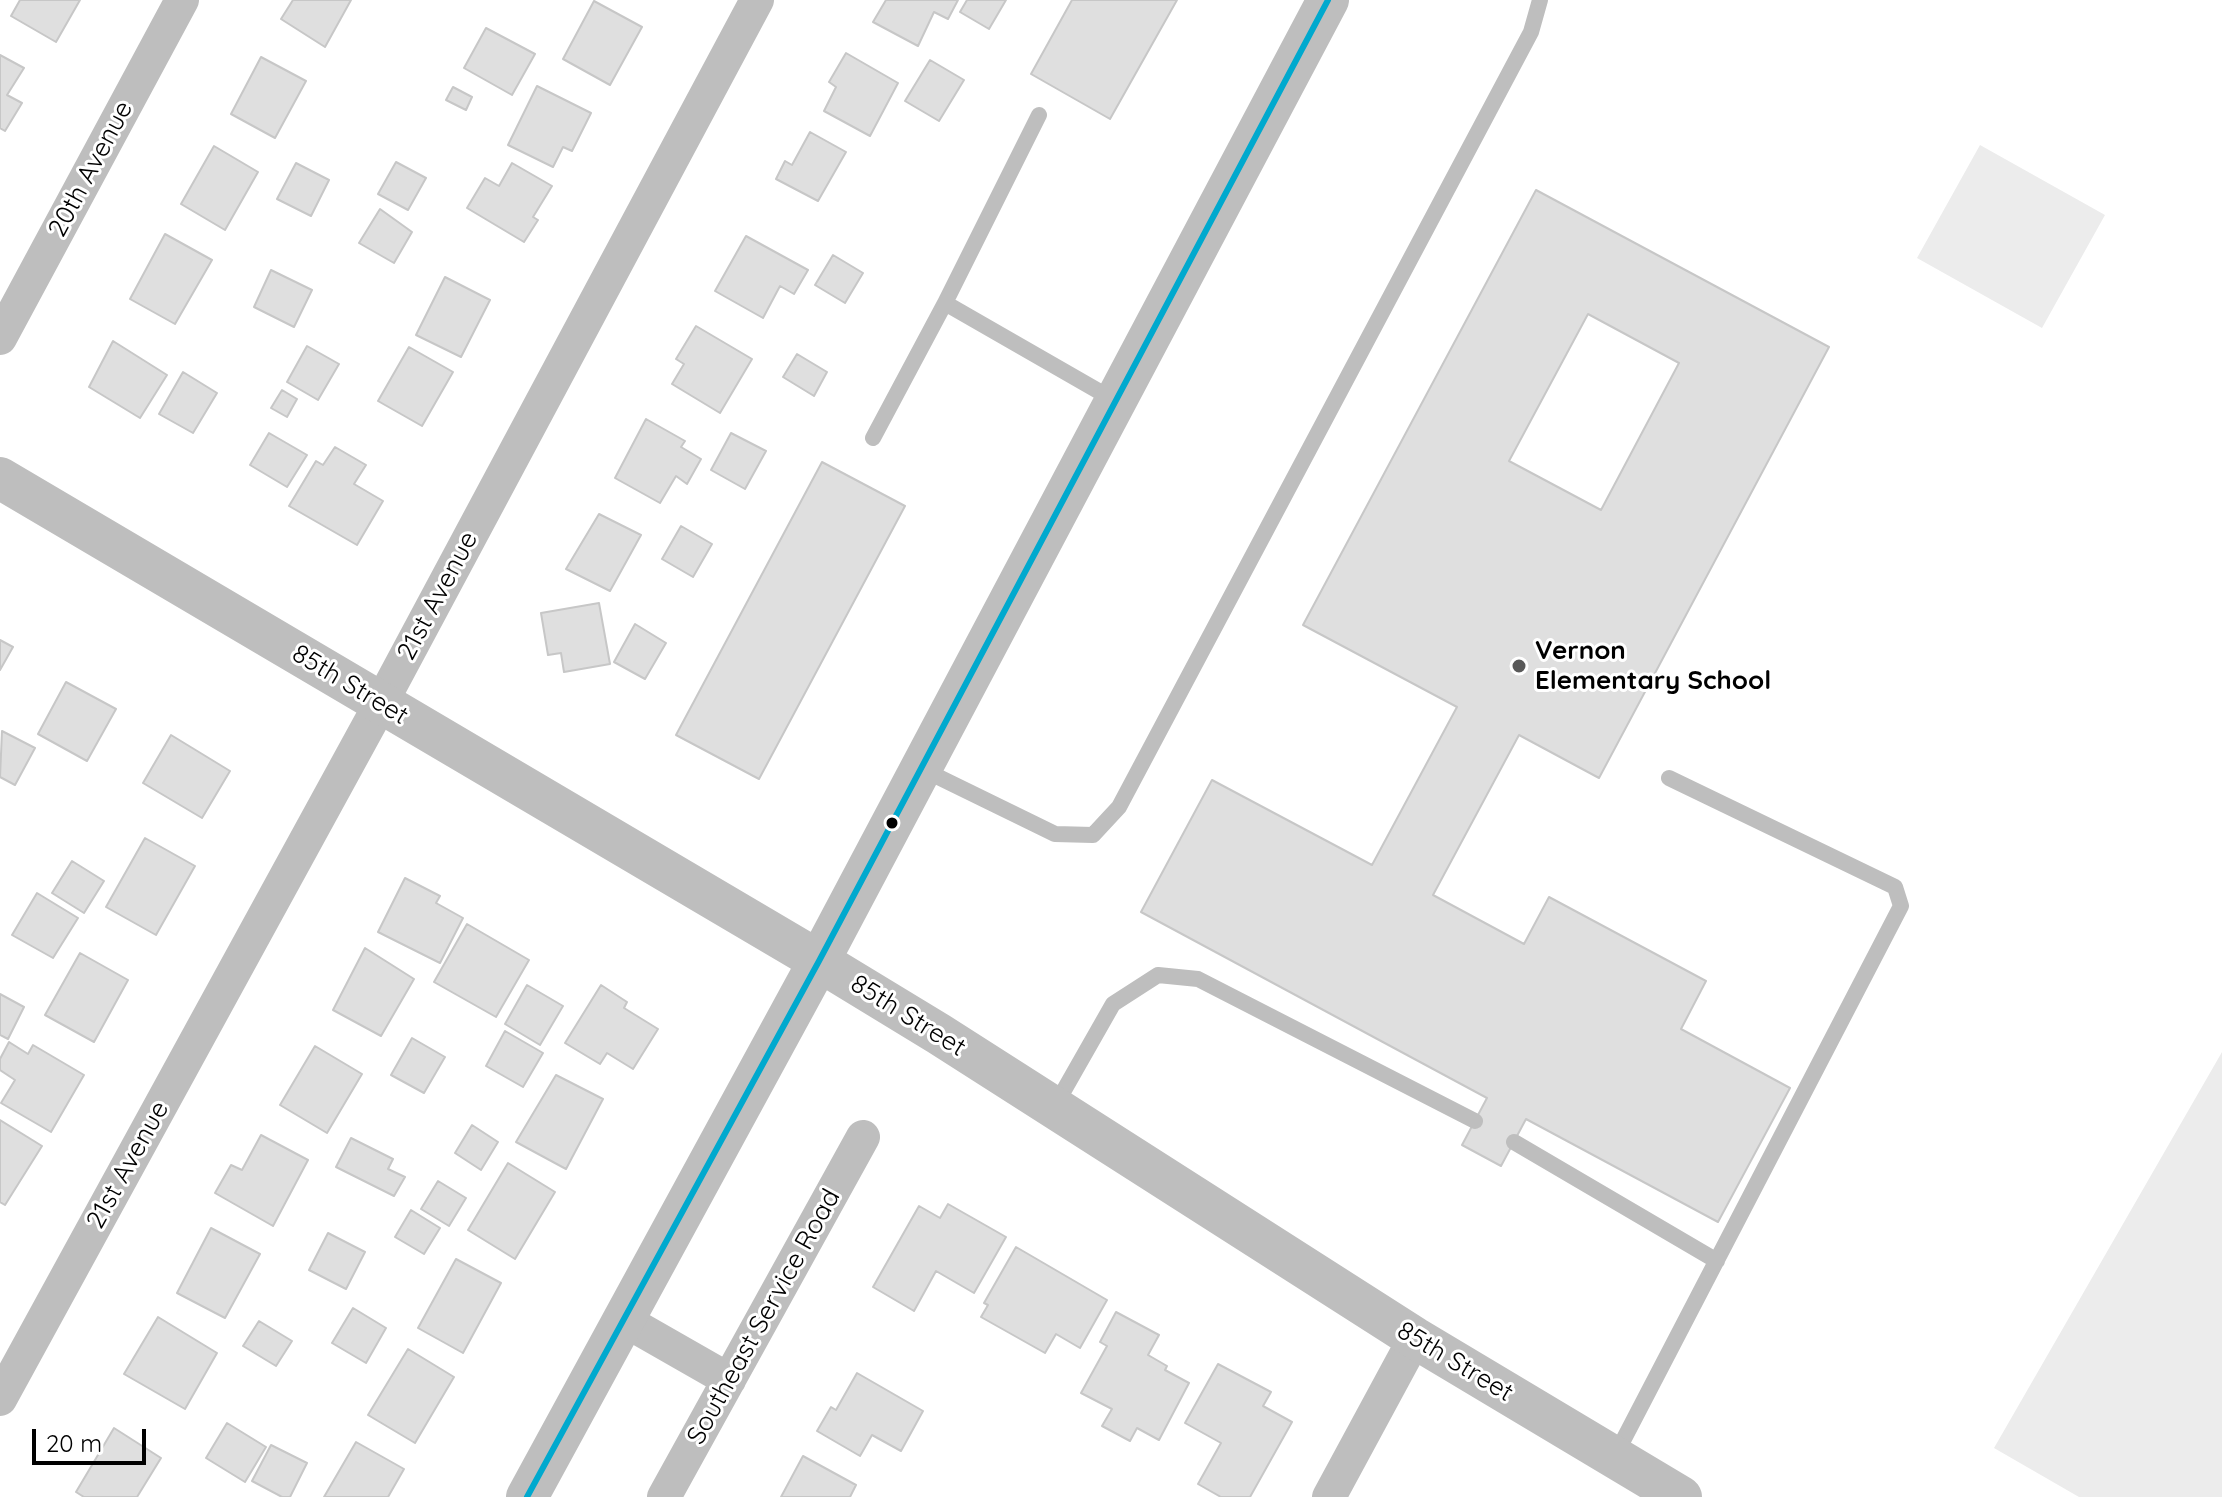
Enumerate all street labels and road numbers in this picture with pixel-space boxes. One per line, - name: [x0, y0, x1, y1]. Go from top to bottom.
- street label: 20th Avenue: [42, 96, 140, 242]
- street label: 21st Avenue: [391, 526, 485, 666]
- street label: 85th Street: [286, 638, 414, 732]
- street label: 85th Street: [845, 968, 971, 1064]
- street label: 21st Avenue: [80, 1096, 176, 1234]
- street label: Southeast Service Road: [681, 1184, 847, 1450]
- street label: 85th Street: [1391, 1315, 1519, 1409]

